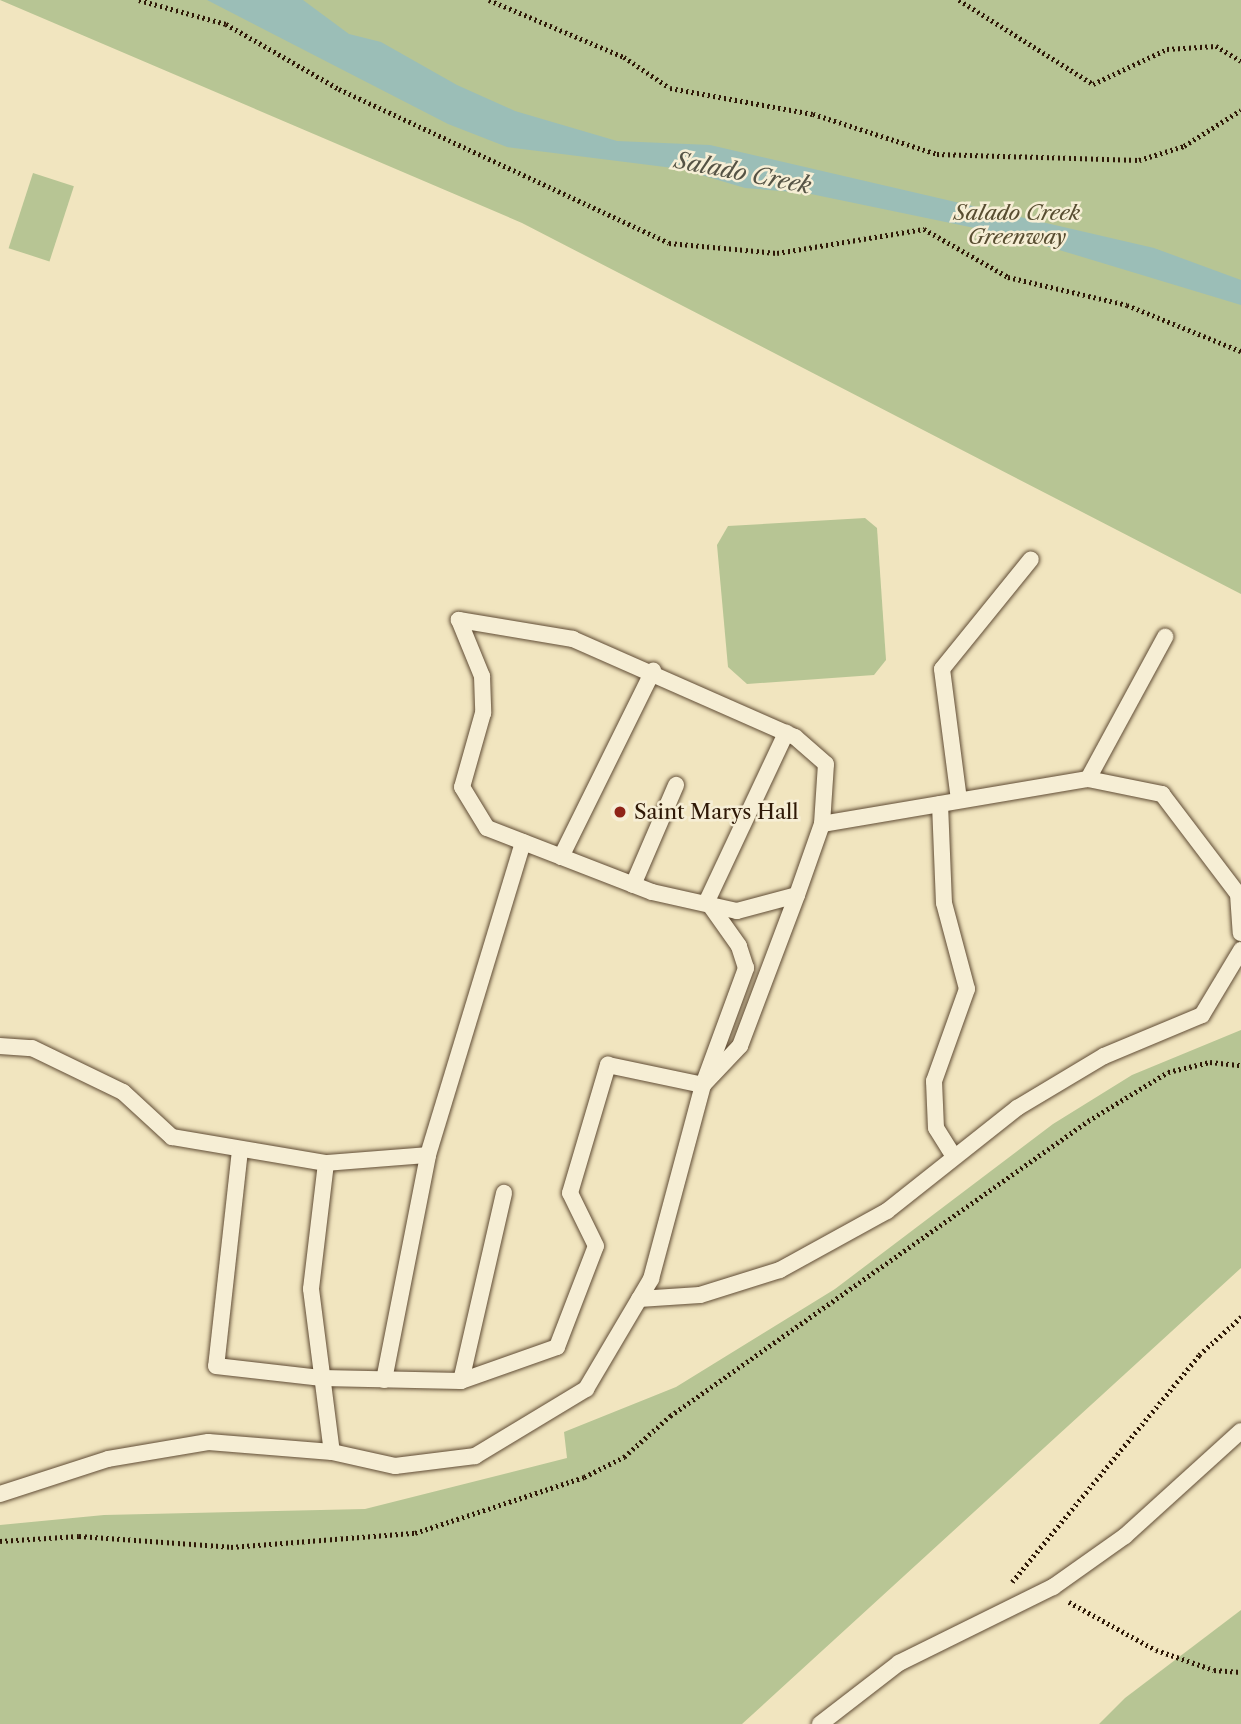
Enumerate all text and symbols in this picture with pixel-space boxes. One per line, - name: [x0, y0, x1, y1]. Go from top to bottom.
- water label: Salado Creek: [672, 146, 814, 200]
- park label: Salado Creek Greenway: [954, 200, 1080, 250]
- place label: Saint Marys Hall: [634, 799, 798, 825]
- marker: Saint Marys Hall: [612, 804, 628, 820]

